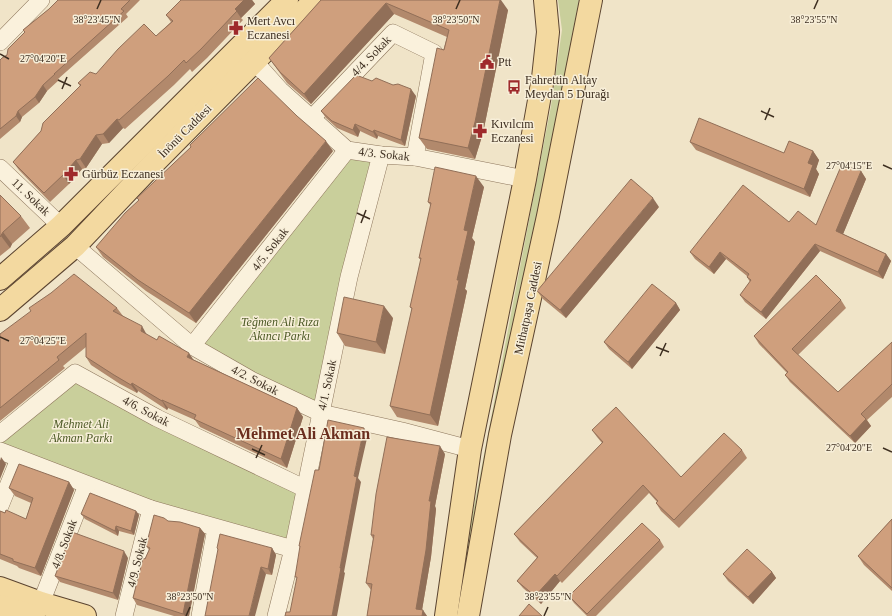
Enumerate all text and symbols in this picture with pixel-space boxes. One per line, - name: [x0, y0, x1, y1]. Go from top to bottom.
- text: 38°23'45"N: [73, 14, 121, 25]
- place label: Mert Avcı Eczanesi: [247, 14, 296, 42]
- text: 38°23'50"N: [432, 14, 480, 25]
- text: 38°23'55"N: [790, 14, 838, 25]
- pharmacy icon: Mert Avcı Eczanesi: [228, 20, 244, 36]
- street label: 4/4. Sokak: [348, 33, 394, 79]
- text: 27°04'20"E: [20, 53, 66, 64]
- public building icon: Ptt: [479, 54, 495, 70]
- place label: Ptt: [498, 55, 512, 69]
- place label: Fahrettin Altay Meydan 5 Durağı: [525, 73, 610, 101]
- bus stop icon: Fahrettin Altay Meydan 5 Durağı: [506, 79, 522, 95]
- street label: İnönü Caddesi: [155, 101, 215, 161]
- place label: Kıvılcım Eczanesi: [491, 117, 534, 145]
- pharmacy icon: Kıvılcım Eczanesi: [472, 123, 488, 139]
- street label: 4/3. Sokak: [358, 144, 410, 164]
- text: 27°04'15"E: [826, 160, 872, 171]
- pharmacy icon: Gürbüz Eczanesi: [63, 166, 79, 182]
- place label: Gürbüz Eczanesi: [82, 167, 164, 181]
- street label: 11. Sokak: [9, 175, 53, 219]
- street label: 4/5. Sokak: [249, 224, 291, 274]
- street label: Mithatpaşa Caddesi: [511, 259, 545, 356]
- park label: Teğmen Ali Rıza Akıncı Parkı: [241, 315, 319, 343]
- text: 27°04'25"E: [20, 335, 66, 346]
- street label: 4/1. Sokak: [315, 358, 339, 412]
- street label: 4/2. Sokak: [229, 362, 281, 398]
- street label: 4/6. Sokak: [120, 393, 172, 429]
- park label: Mehmet Ali Akman Parkı: [49, 417, 112, 445]
- district label: Mehmet Ali Akman: [236, 425, 370, 442]
- text: 27°04'20"E: [826, 442, 872, 453]
- street label: 4/8. Sokak: [48, 518, 80, 570]
- street label: 4/9. Sokak: [124, 535, 150, 589]
- text: 38°23'50"N: [166, 591, 214, 602]
- text: 38°23'55"N: [524, 591, 572, 602]

